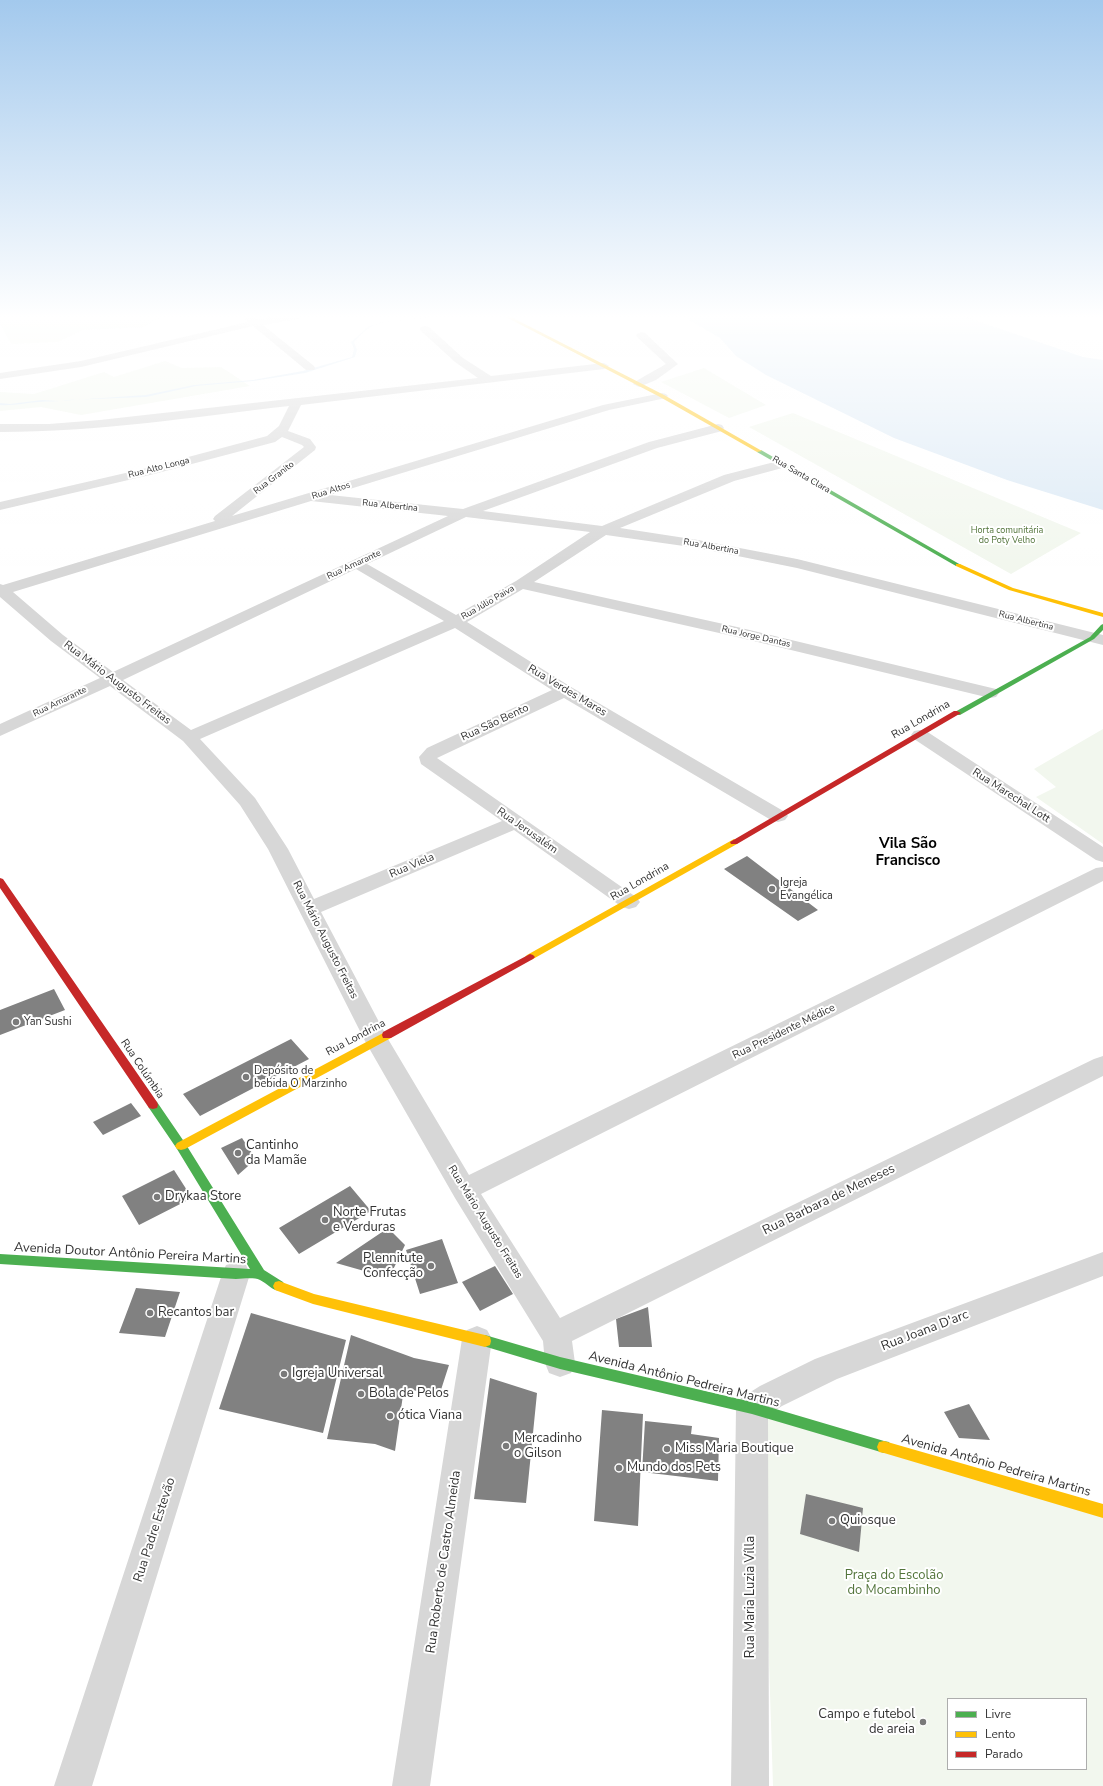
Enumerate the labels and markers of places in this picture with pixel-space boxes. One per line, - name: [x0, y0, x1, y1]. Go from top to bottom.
- place label: Igreja Evangélica: [780, 876, 833, 902]
- marker: Igreja Evangélica: [767, 884, 777, 894]
- place label: Yan Sushi: [24, 1015, 72, 1029]
- marker: Yan Sushi: [11, 1017, 21, 1027]
- place label: Depósito de bebida O Marzinho: [254, 1064, 347, 1090]
- marker: Depósito de bebida O Marzinho: [241, 1072, 251, 1082]
- place label: Cantinho da Mamãe: [246, 1138, 307, 1169]
- marker: Cantinho da Mamãe: [233, 1148, 243, 1158]
- place label: Drykaa Store: [165, 1189, 241, 1205]
- marker: Drykaa Store: [152, 1192, 162, 1202]
- place label: Norte Frutas e Verduras: [333, 1205, 406, 1236]
- marker: Norte Frutas e Verduras: [320, 1215, 330, 1225]
- place label: Plennitute Confecção: [363, 1251, 423, 1282]
- marker: Plennitute Confecção: [426, 1261, 436, 1271]
- place label: Recantos bar: [158, 1305, 234, 1321]
- marker: Recantos bar: [145, 1308, 155, 1318]
- place label: Igreja Universal: [292, 1366, 383, 1382]
- marker: Igreja Universal: [279, 1369, 289, 1379]
- place label: Bola de Pelos: [369, 1386, 449, 1402]
- marker: Bola de Pelos: [356, 1389, 366, 1399]
- place label: ótica Viana: [398, 1408, 462, 1424]
- marker: ótica Viana: [385, 1411, 395, 1421]
- place label: Mercadinho o Gilson: [514, 1431, 582, 1462]
- marker: Mercadinho o Gilson: [501, 1441, 511, 1451]
- place label: Miss Maria Boutique: [675, 1441, 794, 1457]
- marker: Miss Maria Boutique: [662, 1444, 672, 1454]
- place label: Mundo dos Pets: [627, 1460, 721, 1476]
- marker: Mundo dos Pets: [614, 1463, 624, 1473]
- place label: Quiosque: [840, 1513, 896, 1529]
- marker: Quiosque: [827, 1516, 837, 1526]
- place label: Campo e futebol de areia: [818, 1707, 915, 1738]
- marker: Campo e futebol de areia: [918, 1717, 928, 1727]

